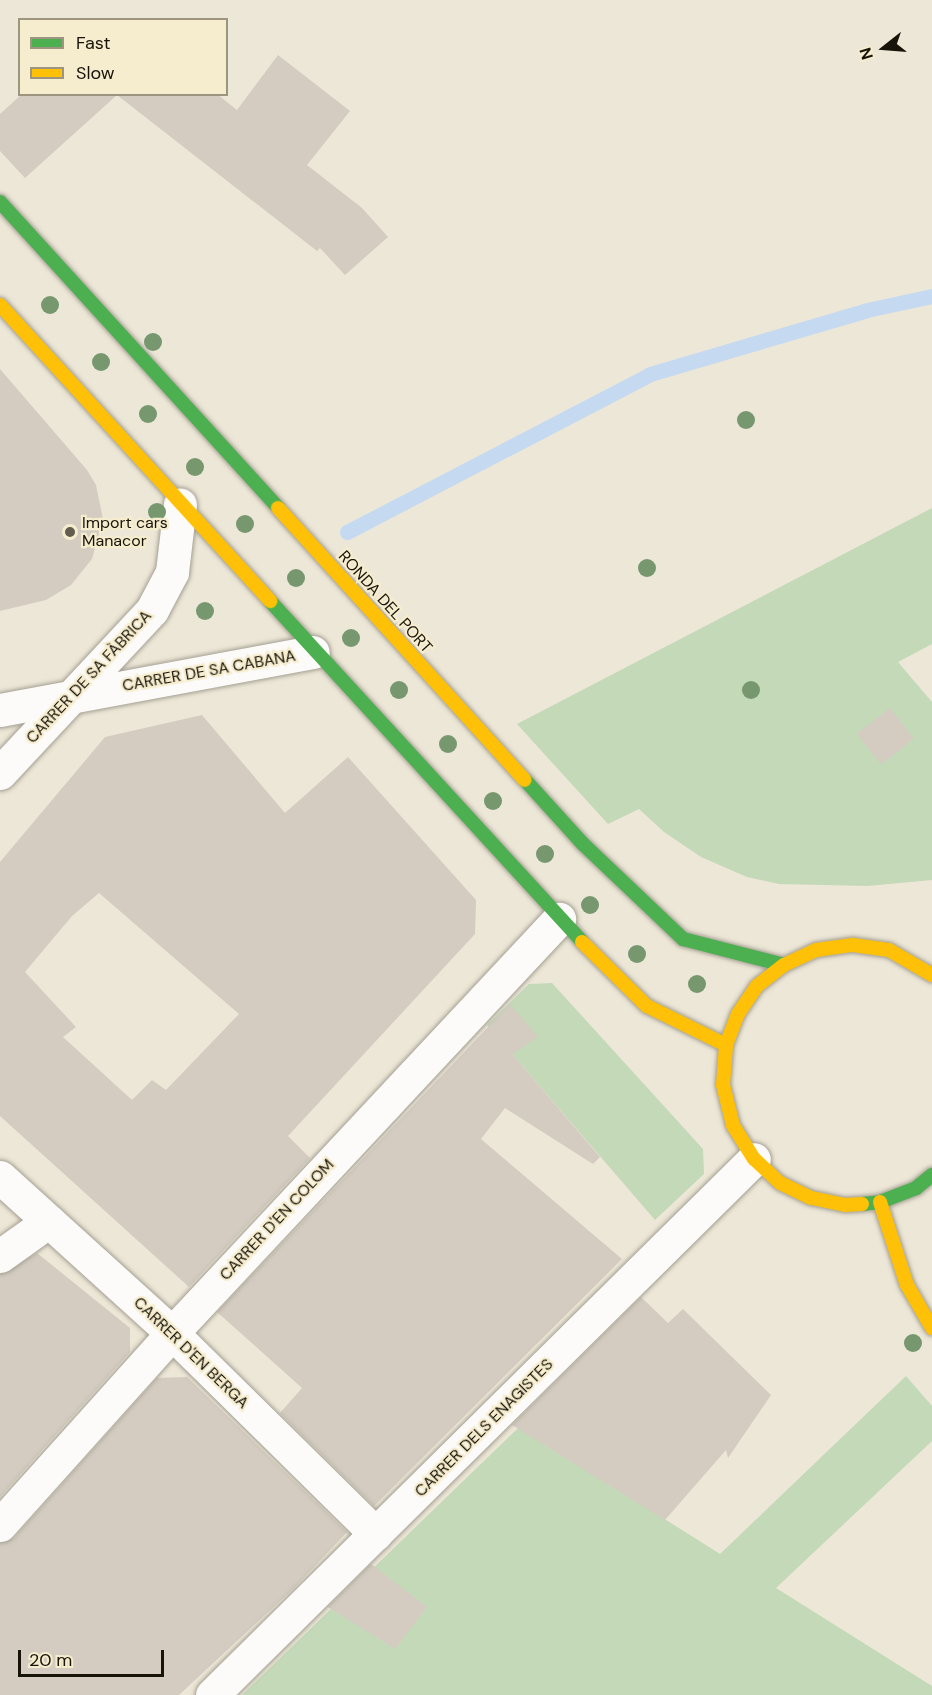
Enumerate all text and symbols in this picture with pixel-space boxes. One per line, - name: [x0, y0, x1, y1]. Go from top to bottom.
- legend: [18, 18, 228, 96]
- north arrow: [854, 18, 914, 78]
- text: Fast: [76, 31, 111, 55]
- text: N: [855, 45, 878, 62]
- text: Slow: [76, 61, 115, 85]
- place label: Import cars Manacor: [82, 513, 168, 551]
- marker: Import cars Manacor: [63, 525, 77, 539]
- street label: RONDA DEL PORT: [334, 547, 436, 657]
- street label: CARRER DE SA FÀBRICA: [22, 607, 156, 747]
- street label: CARRER DE SA CABANA: [121, 646, 297, 696]
- street label: CARRER D'EN COLOM: [216, 1155, 338, 1285]
- street label: CARRER D'EN BERGA: [129, 1293, 253, 1413]
- street label: CARRER DELS ENAGISTES: [411, 1355, 557, 1501]
- scale bar: [21, 1638, 166, 1676]
- text: 20 m: [29, 1648, 72, 1672]

